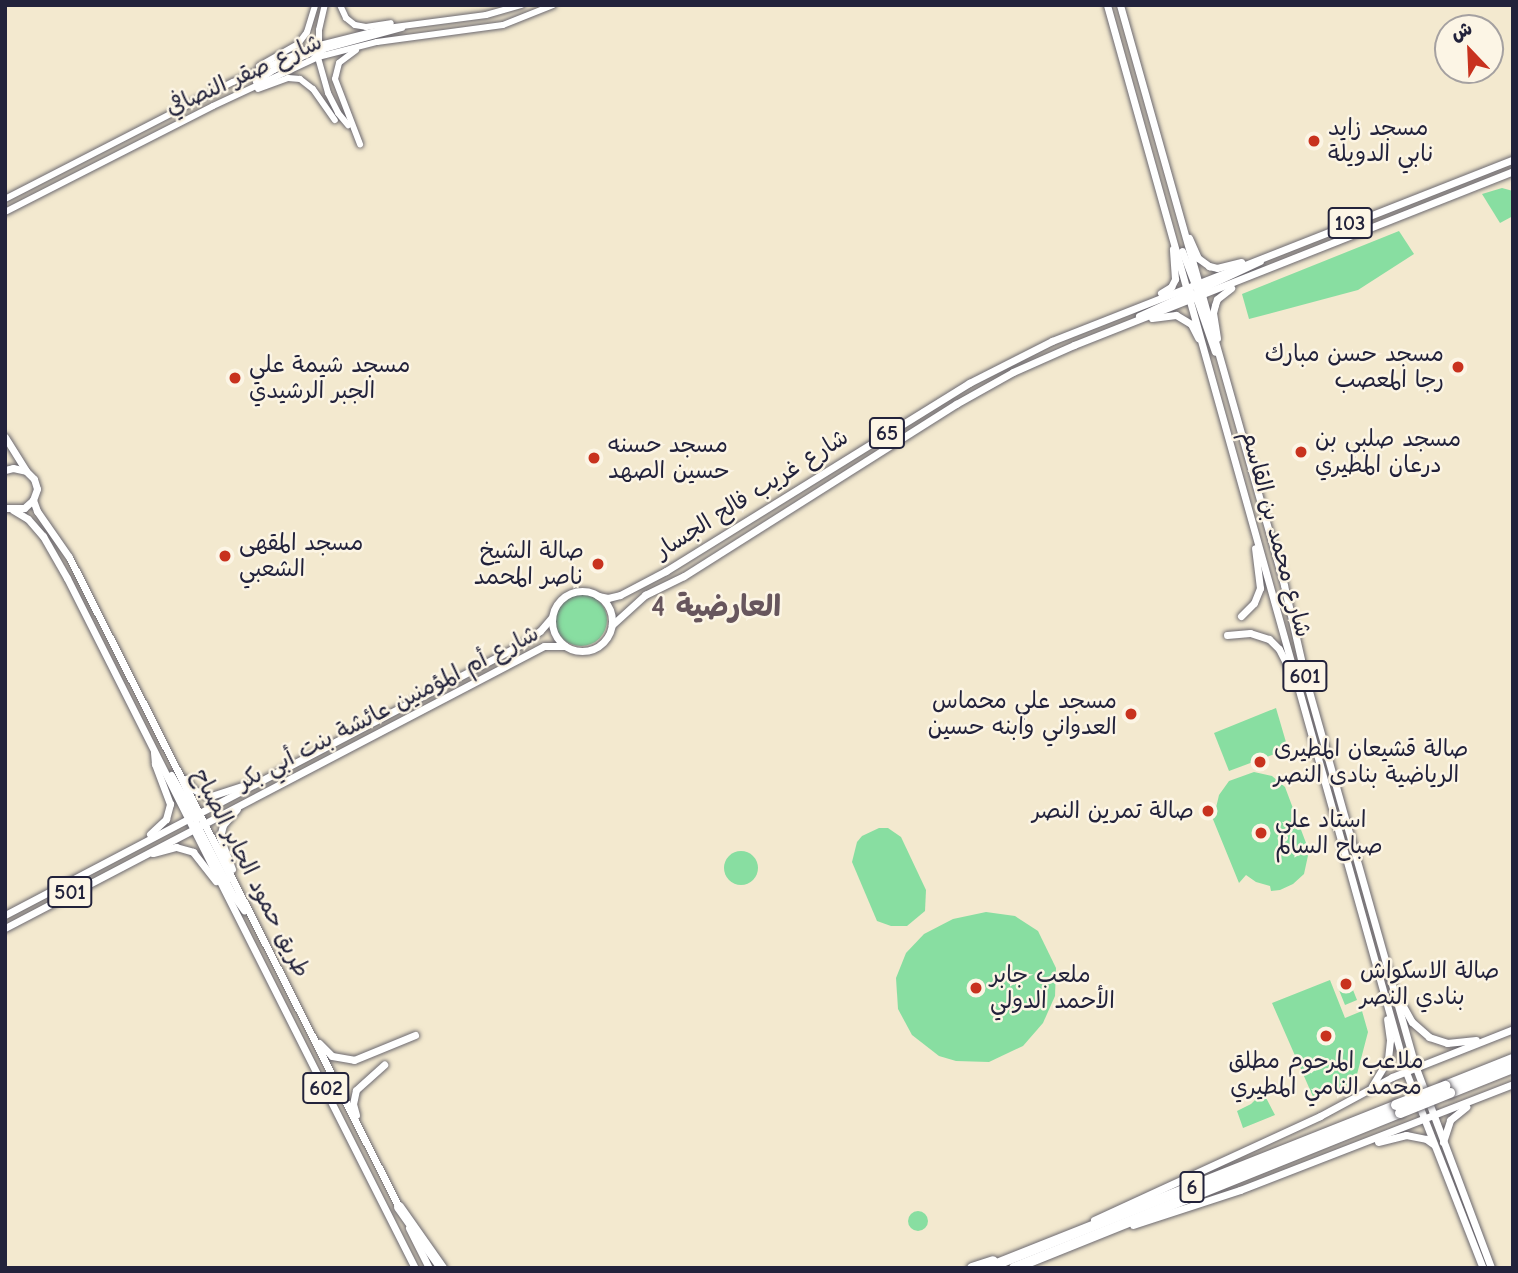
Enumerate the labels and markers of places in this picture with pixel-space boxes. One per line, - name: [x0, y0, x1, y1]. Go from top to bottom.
- place label: مسجد زايد نابي الدويلة: [1328, 114, 1433, 168]
- marker: مسجد زايد نابي الدويلة: [1306, 133, 1322, 149]
- place label: مسجد حسن مبارك رجا المعصب: [1265, 340, 1444, 394]
- place label: مسجد شيمة علي الجبر الرشيدي: [249, 351, 410, 405]
- marker: مسجد حسن مبارك رجا المعصب: [1450, 359, 1466, 375]
- marker: مسجد شيمة علي الجبر الرشيدي: [227, 370, 243, 386]
- place label: مسجد صلبي بن درعان المطيري: [1315, 425, 1461, 479]
- place label: مسجد حسنه حسين الصهد: [608, 431, 730, 485]
- marker: مسجد صلبي بن درعان المطيري: [1293, 444, 1309, 460]
- marker: مسجد حسنه حسين الصهد: [586, 450, 602, 466]
- place label: مسجد المقهى الشعبي: [239, 529, 363, 583]
- place label: صالة الشيخ ناصر المحمد: [474, 537, 584, 591]
- marker: مسجد المقهى الشعبي: [217, 548, 233, 564]
- marker: صالة الشيخ ناصر المحمد: [590, 556, 606, 572]
- place label: مسجد علي محماس العدواني وابنه حسين: [928, 687, 1117, 741]
- marker: مسجد علي محماس العدواني وابنه حسين: [1123, 706, 1139, 722]
- place label: صالة قشيعان المطيرى الرياضية بنادى النصر: [1274, 735, 1469, 789]
- marker: صالة قشيعان المطيرى الرياضية بنادى النصر: [1252, 754, 1268, 770]
- place label: صالة تمرين النصر: [1032, 797, 1194, 825]
- marker: صالة تمرين النصر: [1200, 803, 1216, 819]
- place label: استاد علي صباح السالم: [1275, 806, 1383, 860]
- marker: استاد علي صباح السالم: [1253, 825, 1269, 841]
- place label: صالة الاسكواش بنادي النصر: [1360, 957, 1499, 1011]
- place label: ملعب جابر الأحمد الدولي: [990, 961, 1115, 1015]
- marker: صالة الاسكواش بنادي النصر: [1338, 976, 1354, 992]
- marker: ملعب جابر الأحمد الدولي: [968, 980, 984, 996]
- marker: ملاعب المرحوم مطلق محمد النامي المطيري: [1318, 1028, 1334, 1044]
- place label: ملاعب المرحوم مطلق محمد النامي المطيري: [1228, 1047, 1424, 1101]

